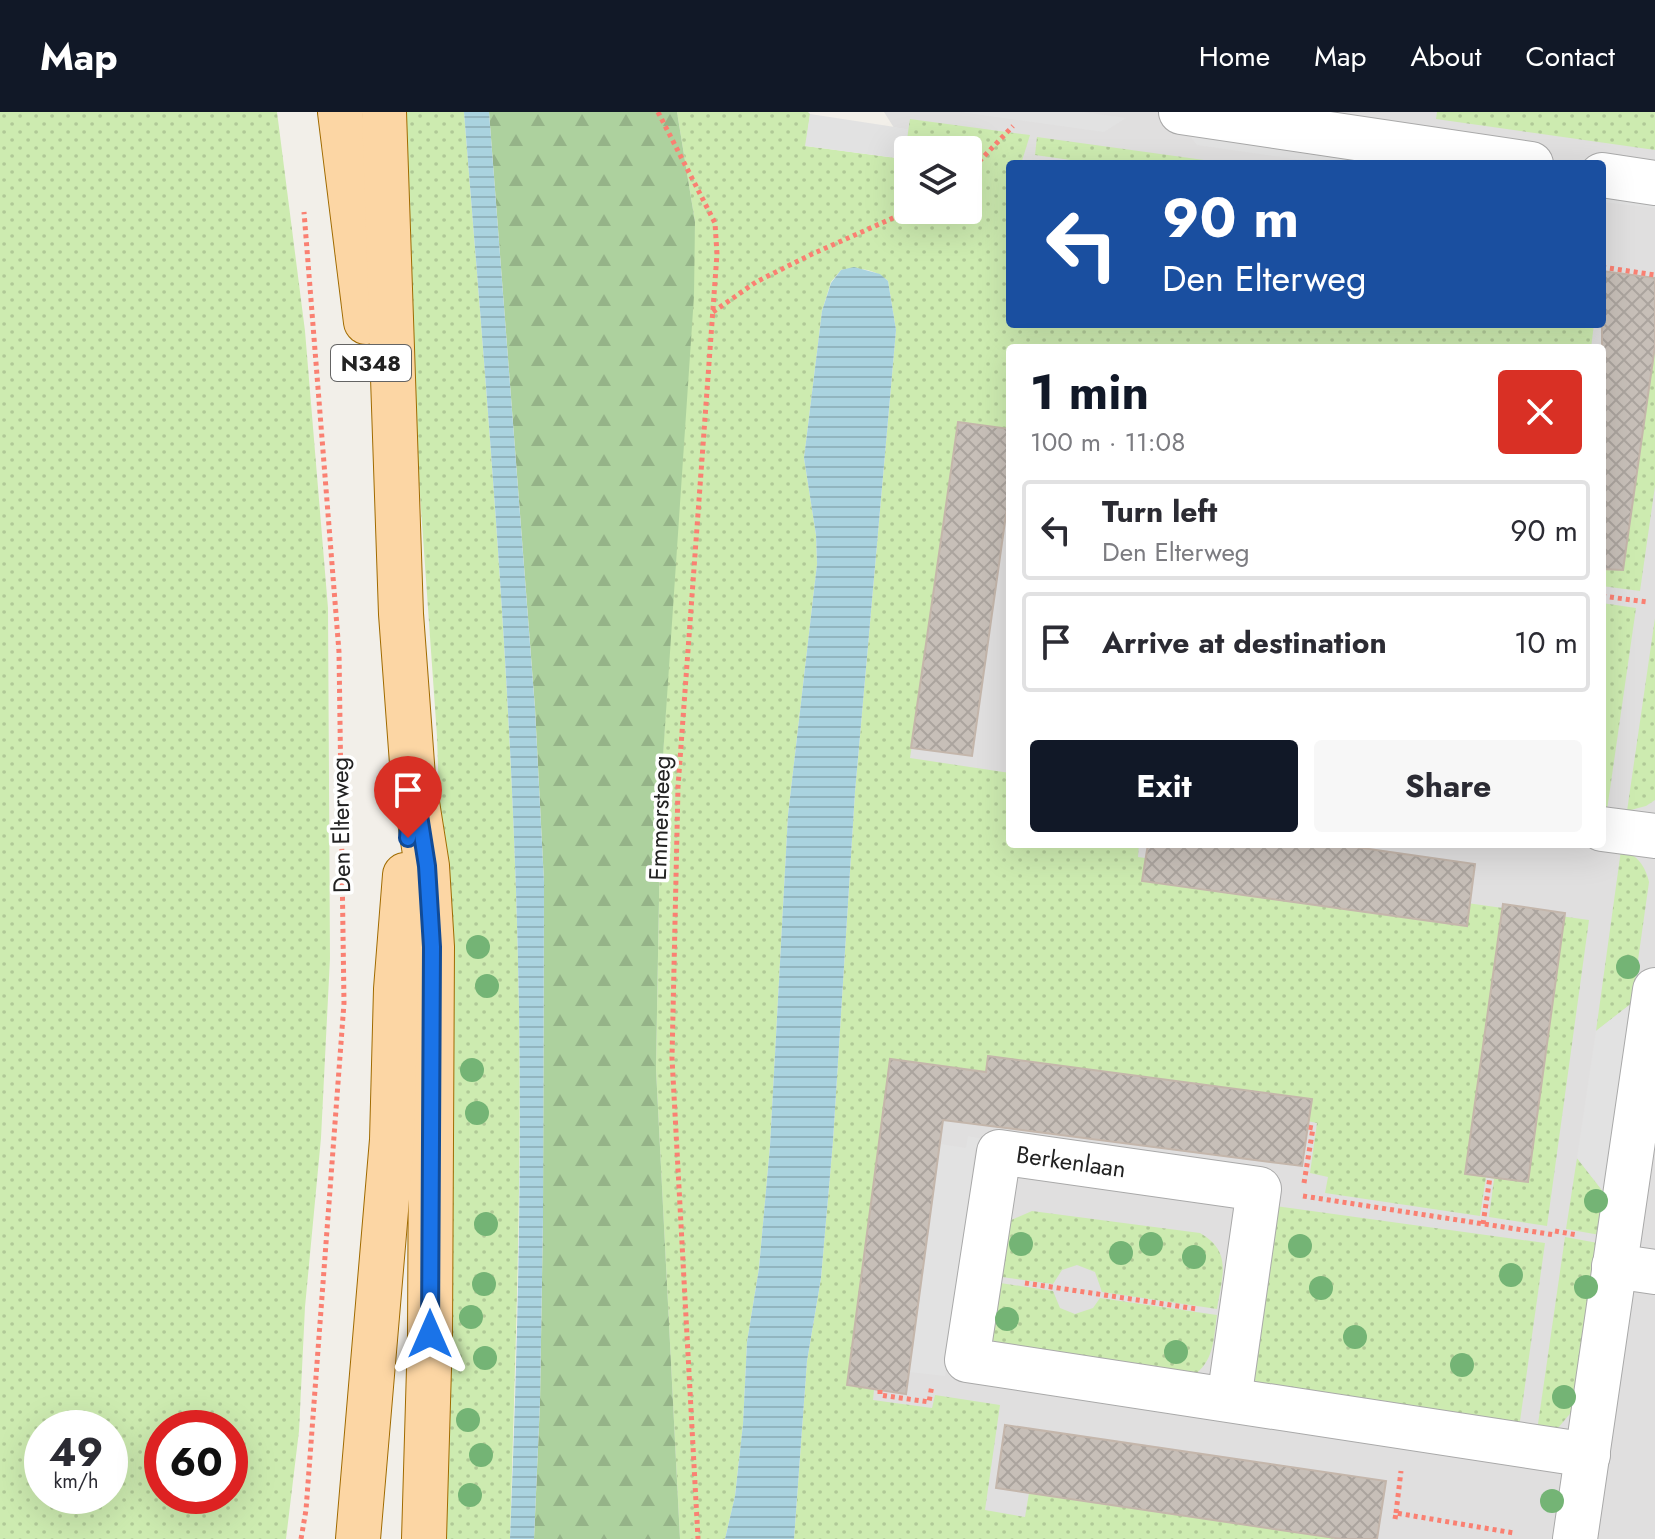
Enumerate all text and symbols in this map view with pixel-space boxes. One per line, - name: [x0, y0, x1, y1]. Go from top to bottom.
- text: Map: [40, 29, 118, 84]
- text: Home: [1199, 36, 1270, 77]
- text: Map: [1314, 36, 1366, 77]
- text: About: [1410, 36, 1482, 77]
- text: Contact: [1526, 36, 1615, 77]
- map controls: [894, 136, 982, 224]
- button: layers: [894, 136, 982, 224]
- text: 90 m: [1162, 177, 1299, 258]
- icon: left: [1030, 192, 1134, 296]
- text: Den Elterweg: [1162, 252, 1366, 304]
- road number: N348: [331, 345, 411, 381]
- text: 1 min: [1030, 358, 1149, 427]
- button: close: [1498, 370, 1582, 454]
- text: 100 m · 11:08: [1030, 423, 1185, 461]
- text: Turn left: [1102, 490, 1217, 533]
- icon: left: [1034, 508, 1078, 552]
- text: 90 m: [1510, 509, 1578, 552]
- text: Den Elterweg: [1102, 533, 1250, 571]
- icon: arrive: [1034, 620, 1078, 664]
- text: Arrive at destination: [1102, 621, 1387, 664]
- text: 10 m: [1514, 621, 1578, 664]
- button: Exit: [1030, 740, 1298, 832]
- button: Share: [1314, 740, 1582, 832]
- street label: Emmersteeg: [640, 755, 679, 881]
- pin: [374, 756, 442, 838]
- street label: Den Elterweg: [322, 757, 359, 893]
- icon: arrive: [386, 768, 430, 812]
- street label: Berkenlaan: [1014, 1136, 1128, 1187]
- position arrow: [388, 1292, 472, 1376]
- speed limit sign: 60: [144, 1410, 248, 1514]
- text: 49: [49, 1423, 103, 1481]
- text: km/h: [53, 1467, 99, 1496]

